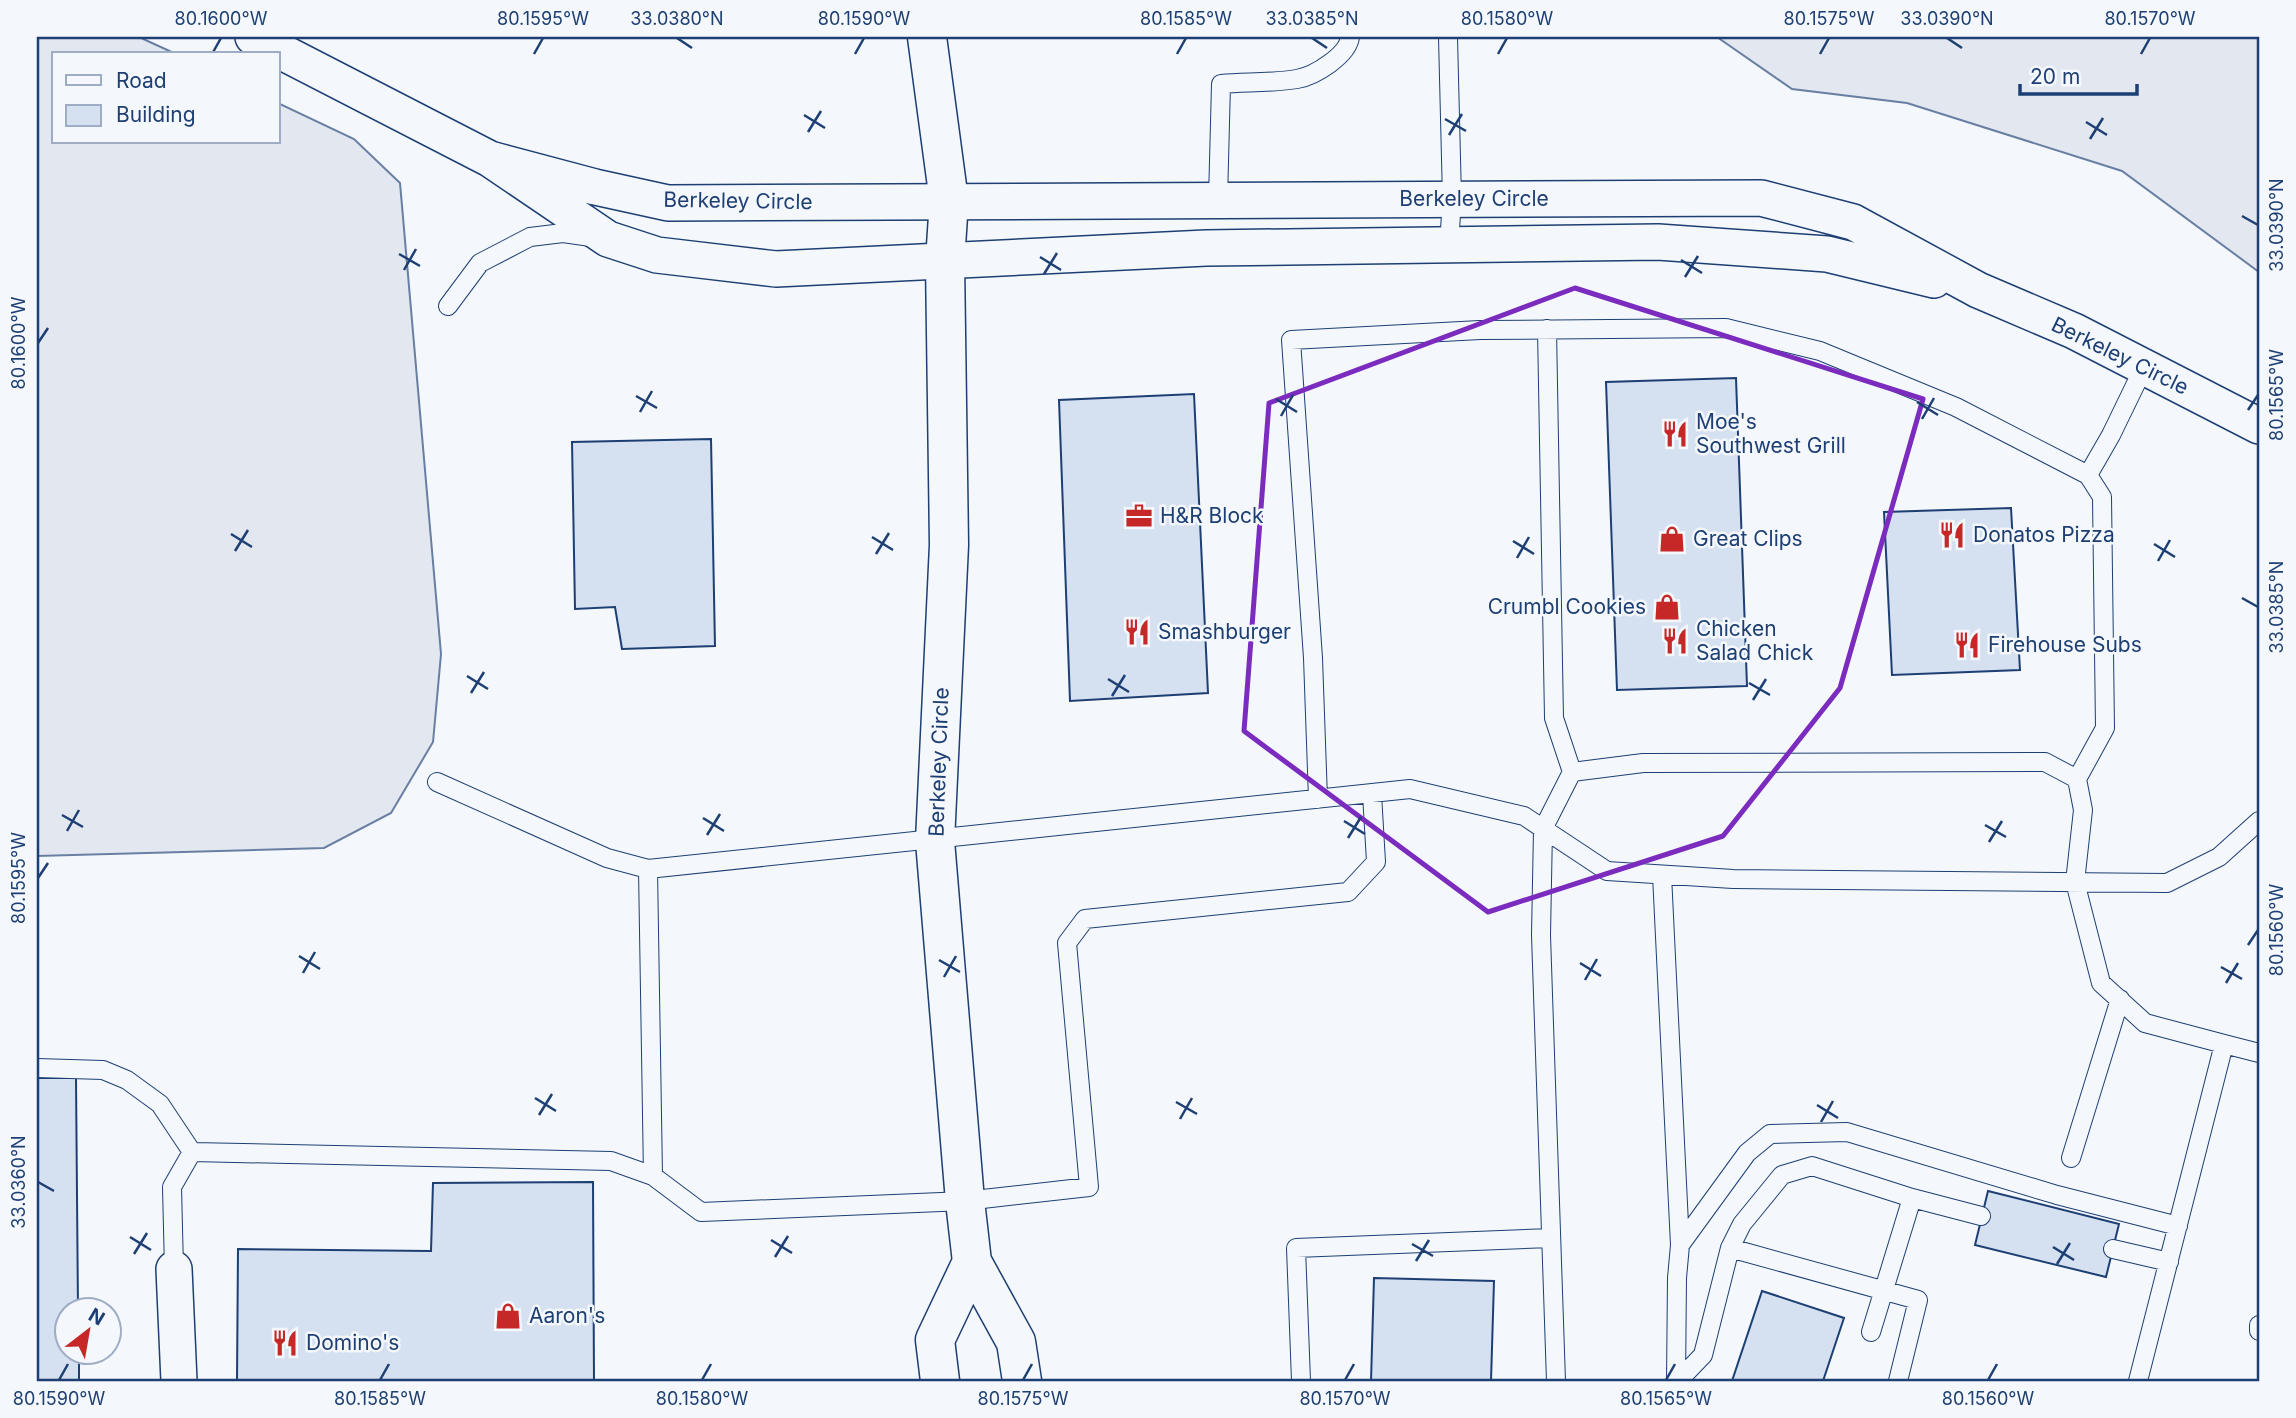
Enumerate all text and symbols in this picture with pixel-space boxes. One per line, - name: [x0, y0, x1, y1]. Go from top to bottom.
- text: 80.1600°W: [175, 8, 268, 29]
- text: 80.1595°W: [497, 8, 589, 29]
- text: 33.0380°N: [630, 8, 724, 29]
- text: 80.1590°W: [818, 8, 910, 29]
- text: 80.1585°W: [1140, 8, 1232, 29]
- text: 33.0385°N: [1266, 8, 1358, 29]
- text: 80.1580°W: [1461, 8, 1553, 29]
- text: 80.1575°W: [1784, 8, 1875, 29]
- text: 33.0390°N: [1900, 8, 1994, 29]
- text: 80.1570°W: [2104, 8, 2196, 29]
- legend: [52, 52, 280, 144]
- scale bar: [2020, 52, 2137, 96]
- text: 20 m: [2030, 64, 2080, 89]
- text: Road: [116, 68, 167, 93]
- text: Building: [116, 102, 196, 127]
- text: 33.0390°N: [2266, 178, 2287, 272]
- street label: Berkeley Circle: [1399, 186, 1549, 211]
- street label: Berkeley Circle: [663, 187, 813, 214]
- text: 80.1600°W: [8, 296, 29, 389]
- street label: Berkeley Circle: [2048, 312, 2193, 400]
- text: 80.1565°W: [2266, 349, 2287, 441]
- place label: Moe's Southwest Grill: [1696, 409, 1846, 458]
- restaurant icon: Moe's Southwest Grill: [1660, 419, 1690, 449]
- office icon: H&R Block: [1124, 501, 1154, 531]
- place label: H&R Block: [1160, 503, 1264, 528]
- restaurant icon: Donatos Pizza: [1937, 520, 1967, 550]
- place label: Donatos Pizza: [1973, 522, 2115, 547]
- shop icon: Great Clips: [1657, 524, 1687, 554]
- place label: Great Clips: [1693, 526, 1803, 551]
- text: 33.0385°N: [2266, 561, 2287, 653]
- shop icon: Crumbl Cookies: [1652, 592, 1682, 622]
- place label: Crumbl Cookies: [1488, 594, 1646, 619]
- place label: Chicken Salad Chick: [1696, 616, 1814, 665]
- restaurant icon: Smashburger: [1122, 617, 1152, 647]
- place label: Smashburger: [1158, 619, 1291, 644]
- restaurant icon: Chicken Salad Chick: [1660, 626, 1690, 656]
- restaurant icon: Firehouse Subs: [1952, 630, 1982, 660]
- place label: Firehouse Subs: [1988, 632, 2142, 657]
- street label: Berkeley Circle: [923, 687, 954, 837]
- text: 80.1595°W: [8, 832, 29, 924]
- text: 80.1560°W: [2266, 884, 2287, 976]
- text: 33.0360°N: [8, 1135, 29, 1229]
- north arrow: [52, 1296, 122, 1366]
- shop icon: Aaron's: [493, 1301, 523, 1331]
- text: N: [84, 1303, 109, 1330]
- place label: Aaron's: [529, 1303, 605, 1328]
- restaurant icon: Domino's: [270, 1328, 300, 1358]
- place label: Domino's: [306, 1330, 399, 1355]
- text: 80.1590°W: [13, 1388, 105, 1409]
- text: 80.1585°W: [334, 1388, 426, 1409]
- text: 80.1580°W: [656, 1388, 748, 1409]
- text: 80.1575°W: [978, 1388, 1069, 1409]
- text: 80.1570°W: [1299, 1388, 1391, 1409]
- text: 80.1565°W: [1620, 1388, 1712, 1409]
- text: 80.1560°W: [1942, 1388, 2034, 1409]

